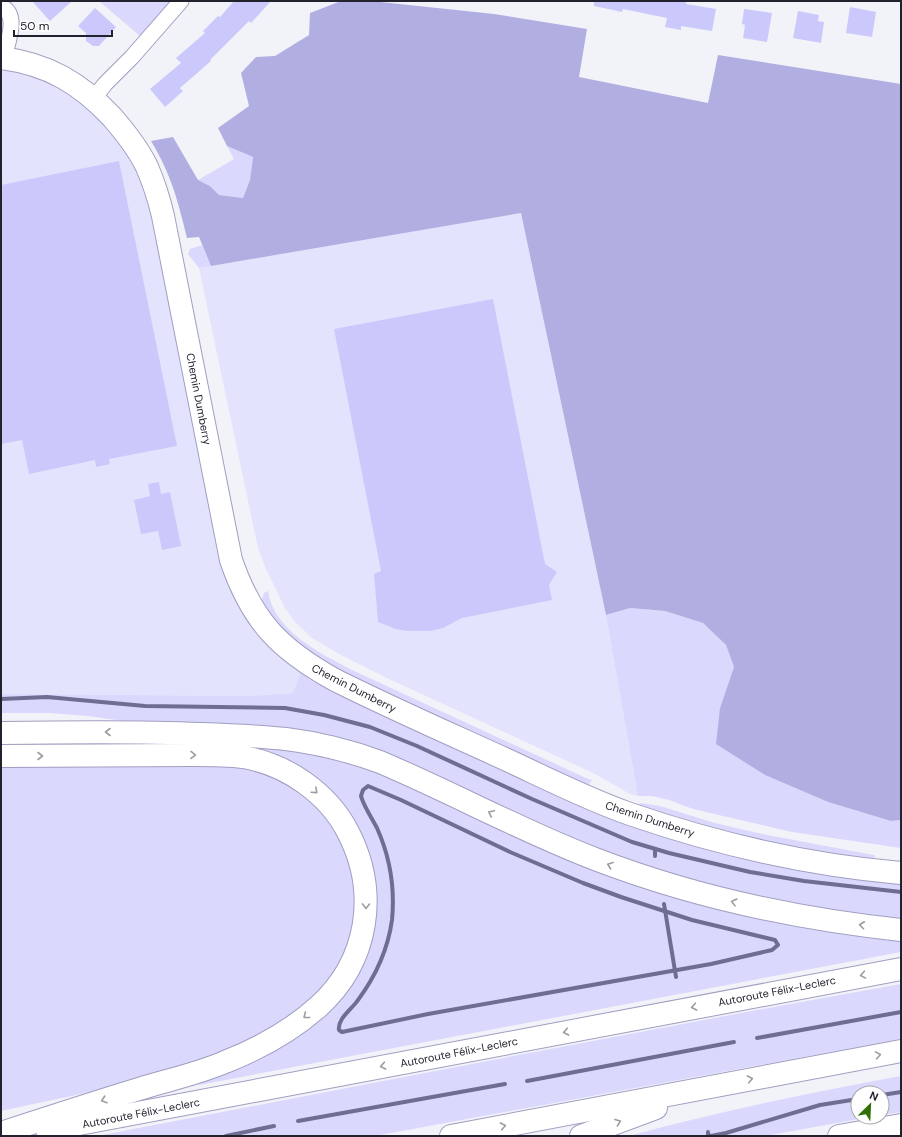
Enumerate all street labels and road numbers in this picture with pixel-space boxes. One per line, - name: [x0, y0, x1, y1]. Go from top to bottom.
- street label: Chemin Dumberry: [183, 352, 215, 446]
- street label: Chemin Dumberry: [309, 661, 399, 715]
- street label: Chemin Dumberry: [604, 798, 696, 840]
- street label: Autoroute Félix-Leclerc: [717, 973, 837, 1009]
- street label: Autoroute Félix-Leclerc: [399, 1034, 519, 1070]
- street label: Autoroute Félix-Leclerc: [81, 1095, 201, 1131]

